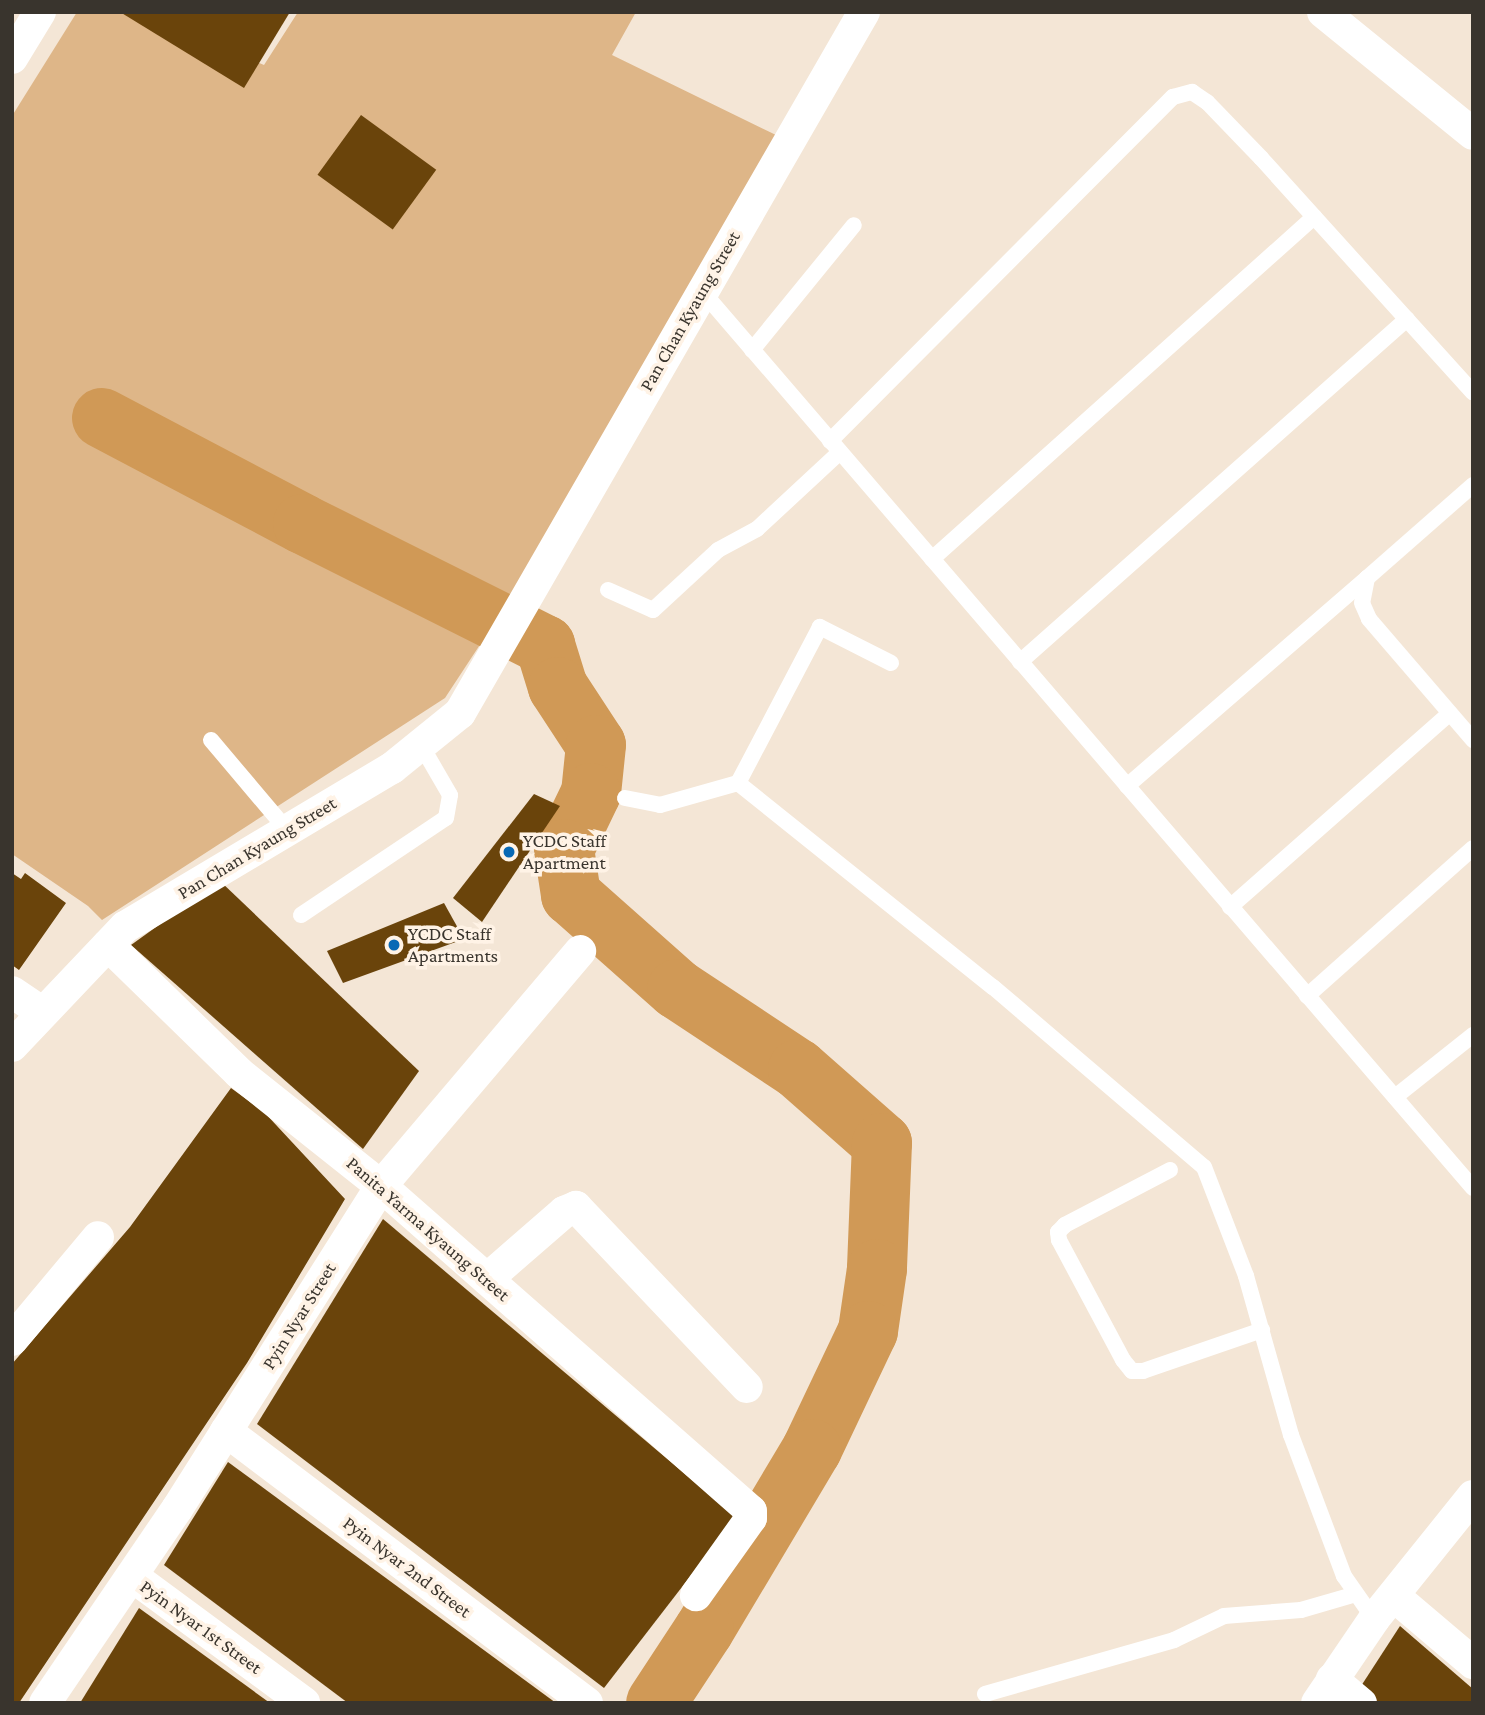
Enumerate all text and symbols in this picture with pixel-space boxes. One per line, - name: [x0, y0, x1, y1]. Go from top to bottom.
- street label: Pan Chan Kyaung Street: [635, 227, 745, 395]
- street label: Pan Chan Kyaung Street: [174, 792, 340, 904]
- place label: YCDC Staff Apartment: [523, 830, 606, 874]
- marker: YCDC Staff Apartment: [501, 844, 517, 860]
- place label: YCDC Staff Apartments: [408, 923, 498, 967]
- marker: YCDC Staff Apartments: [386, 937, 402, 953]
- street label: Panita Yarma Kyaung Street: [342, 1152, 514, 1306]
- street label: Pyin Nyar Street: [257, 1258, 341, 1374]
- street label: Pyin Nyar 2nd Street: [338, 1511, 476, 1623]
- street label: Pyin Nyar 1st Street: [136, 1575, 266, 1679]

